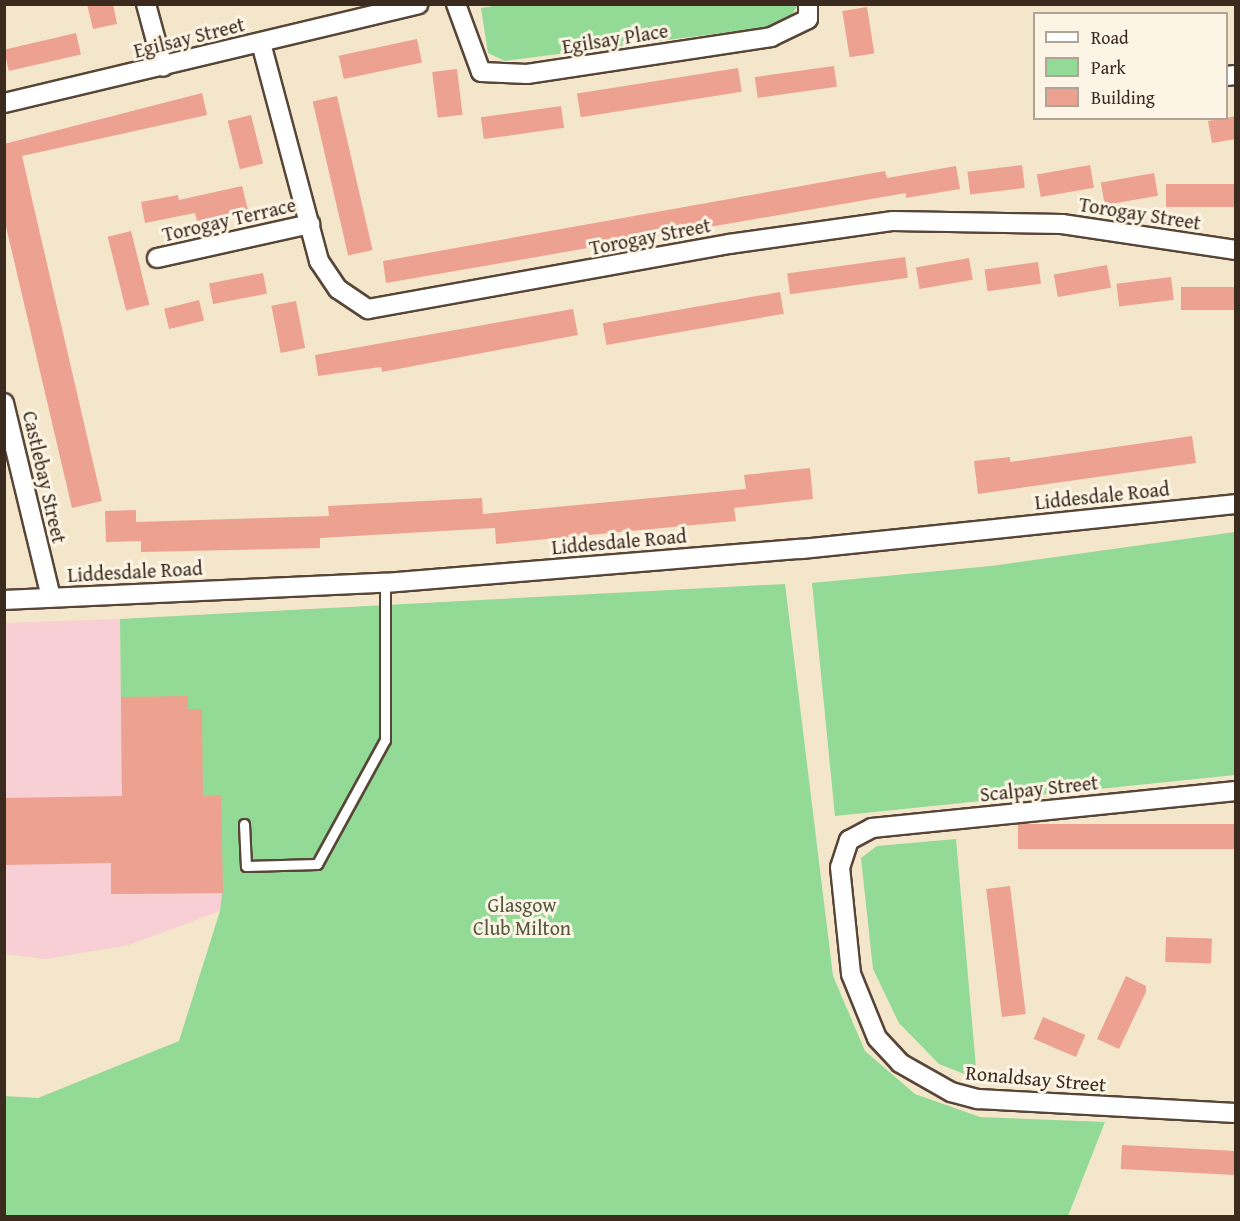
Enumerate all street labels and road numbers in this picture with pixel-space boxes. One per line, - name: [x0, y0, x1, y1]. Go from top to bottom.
- street label: Egilsay Street: [131, 12, 247, 62]
- street label: Egilsay Place: [560, 18, 670, 58]
- street label: Torogay Terrace: [160, 192, 298, 246]
- street label: Torogay Street: [1077, 192, 1203, 234]
- street label: Torogay Street: [587, 212, 713, 260]
- street label: Castlebay Street: [18, 408, 72, 546]
- street label: Liddesdale Road: [1033, 476, 1171, 514]
- street label: Liddesdale Road: [551, 523, 687, 559]
- street label: Liddesdale Road: [67, 555, 203, 587]
- street label: Scalpay Street: [979, 770, 1099, 806]
- street label: Ronaldsay Street: [965, 1060, 1107, 1096]

